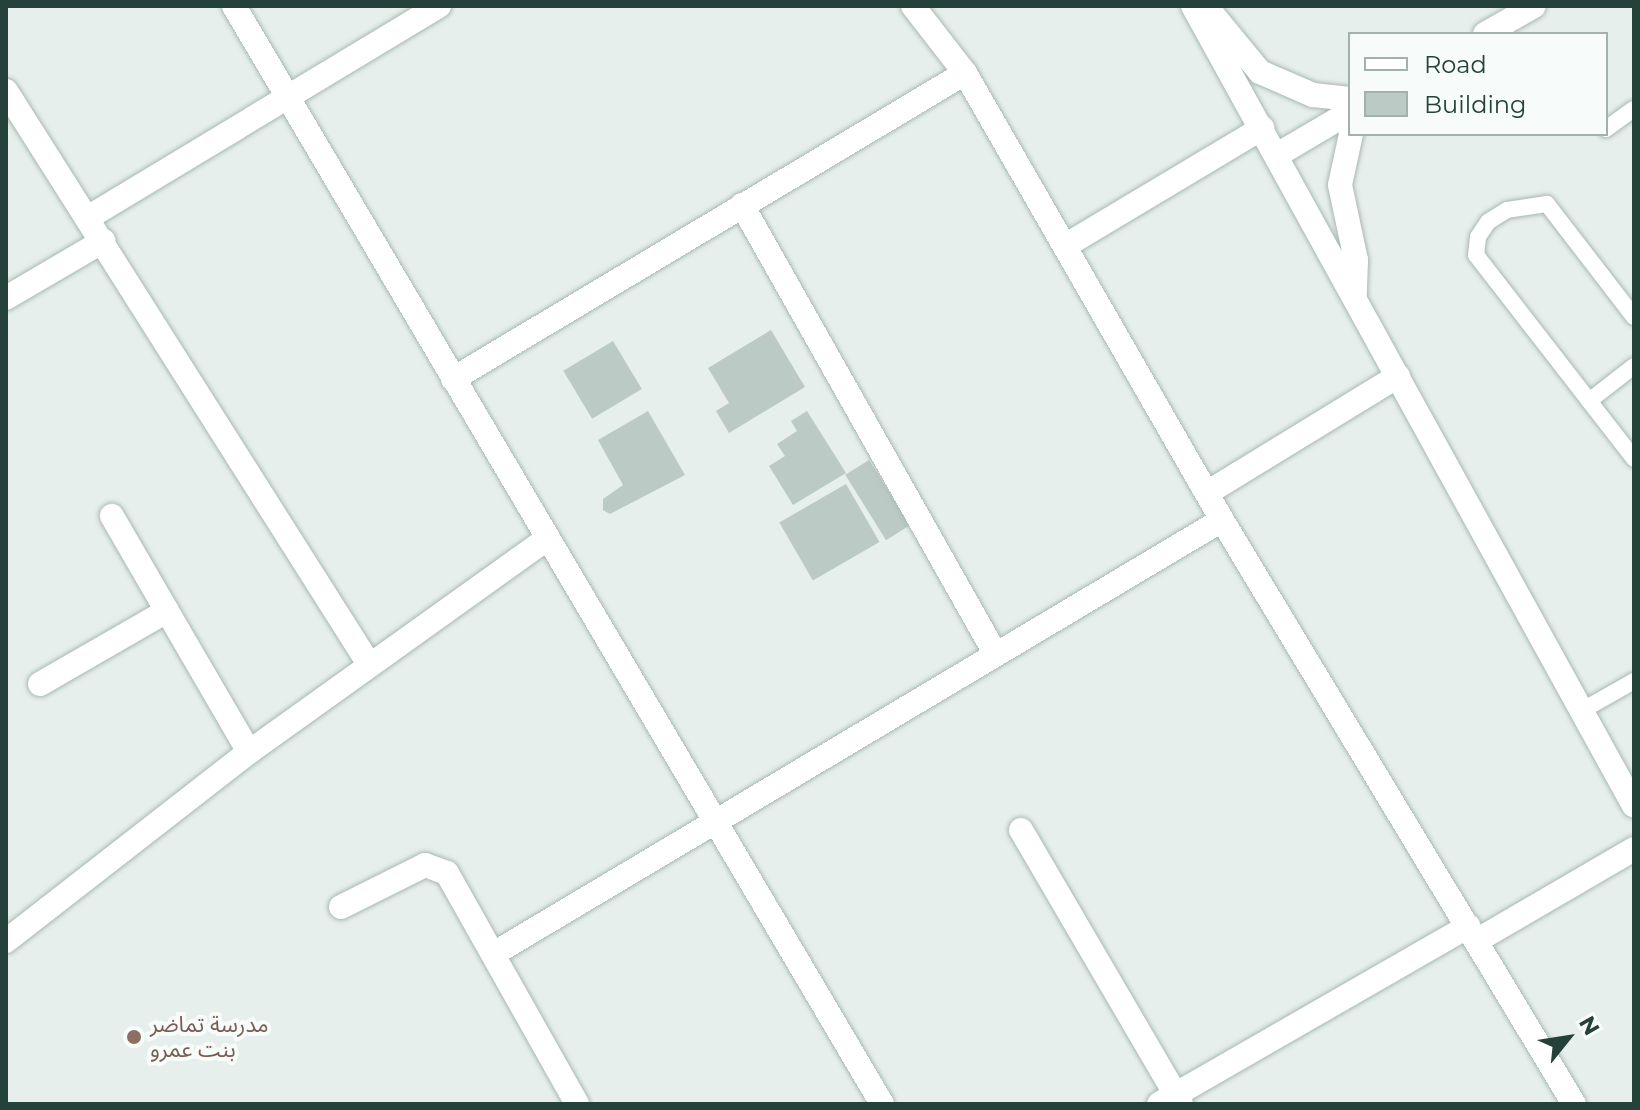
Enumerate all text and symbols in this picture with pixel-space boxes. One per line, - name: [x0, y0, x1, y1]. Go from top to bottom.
- legend: [1348, 32, 1608, 136]
- text: Road: [1424, 50, 1487, 79]
- text: Building: [1424, 90, 1527, 119]
- north arrow: [1528, 998, 1608, 1078]
- place label: مدرسة تماضر بنت عمرو: [150, 1011, 269, 1062]
- text: N: [1573, 1011, 1605, 1040]
- marker: مدرسة تماضر بنت عمرو: [125, 1028, 143, 1046]

